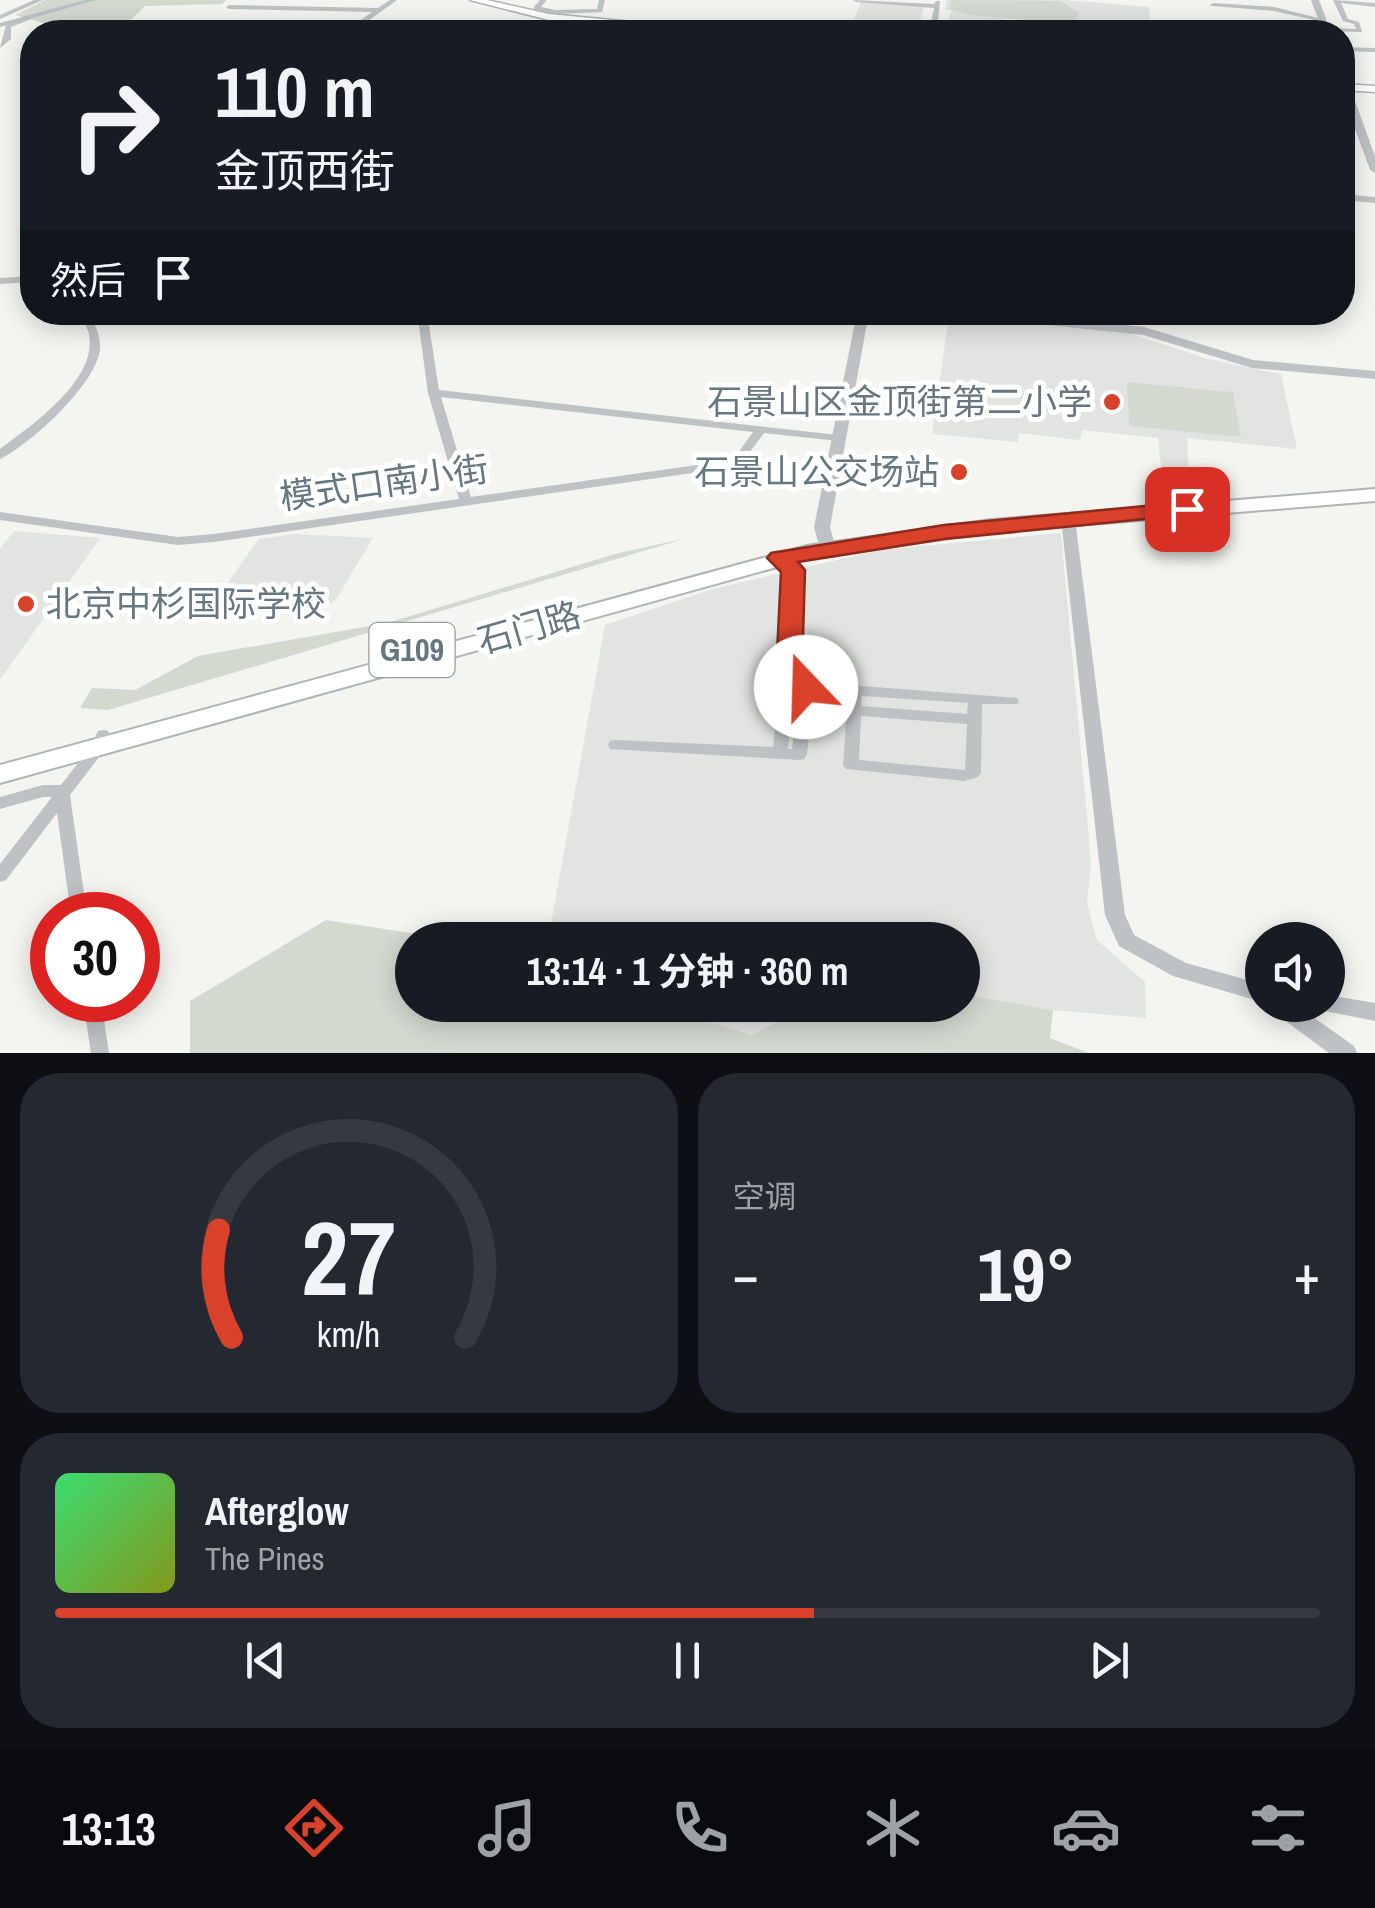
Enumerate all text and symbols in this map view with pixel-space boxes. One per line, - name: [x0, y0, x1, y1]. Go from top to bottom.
- text: 110 m: [215, 45, 375, 139]
- icon: right: [50, 60, 180, 190]
- text: 金顶西街: [215, 140, 395, 201]
- icon: arrive: [146, 250, 201, 305]
- text: 然后: [50, 255, 126, 306]
- place label: 石景山区金顶街第二小学: [707, 378, 1092, 425]
- marker: 石景山区金顶街第二小学: [1101, 391, 1123, 413]
- street label: 模式口南小街: [277, 445, 491, 520]
- place label: 石景山公交场站: [694, 448, 939, 495]
- marker: 石景山公交场站: [948, 461, 970, 483]
- pin: [1145, 467, 1230, 552]
- icon: arrive: [1160, 482, 1215, 537]
- place label: 北京中杉国际学校: [46, 580, 326, 627]
- street label: 石门路: [472, 590, 586, 665]
- marker: 北京中杉国际学校: [15, 593, 37, 615]
- road number: G109: [370, 623, 454, 677]
- position arrow: [754, 635, 858, 739]
- speed limit sign: 30: [30, 892, 160, 1022]
- map controls: [1245, 922, 1345, 1022]
- button: sound: [1245, 922, 1345, 1022]
- text: 13:14 · 1 分钟 · 360 m: [526, 946, 849, 997]
- text: 空调: [733, 1175, 797, 1218]
- text: 27: [301, 1187, 396, 1327]
- text: 19°: [977, 1223, 1075, 1324]
- text: −: [733, 1237, 759, 1311]
- text: +: [1294, 1237, 1320, 1311]
- text: km/h: [317, 1310, 381, 1358]
- text: Afterglow: [205, 1486, 349, 1537]
- text: The Pines: [205, 1537, 325, 1580]
- icon: previous: [238, 1633, 293, 1688]
- icon: pause: [660, 1633, 715, 1688]
- icon: next: [1082, 1633, 1137, 1688]
- icon: directions: [279, 1793, 349, 1863]
- icon: music: [472, 1793, 542, 1863]
- icon: phone: [665, 1793, 735, 1863]
- icon: climate: [858, 1793, 928, 1863]
- icon: car: [1051, 1793, 1121, 1863]
- icon: filters: [1243, 1793, 1313, 1863]
- text: 13:13: [61, 1798, 156, 1859]

